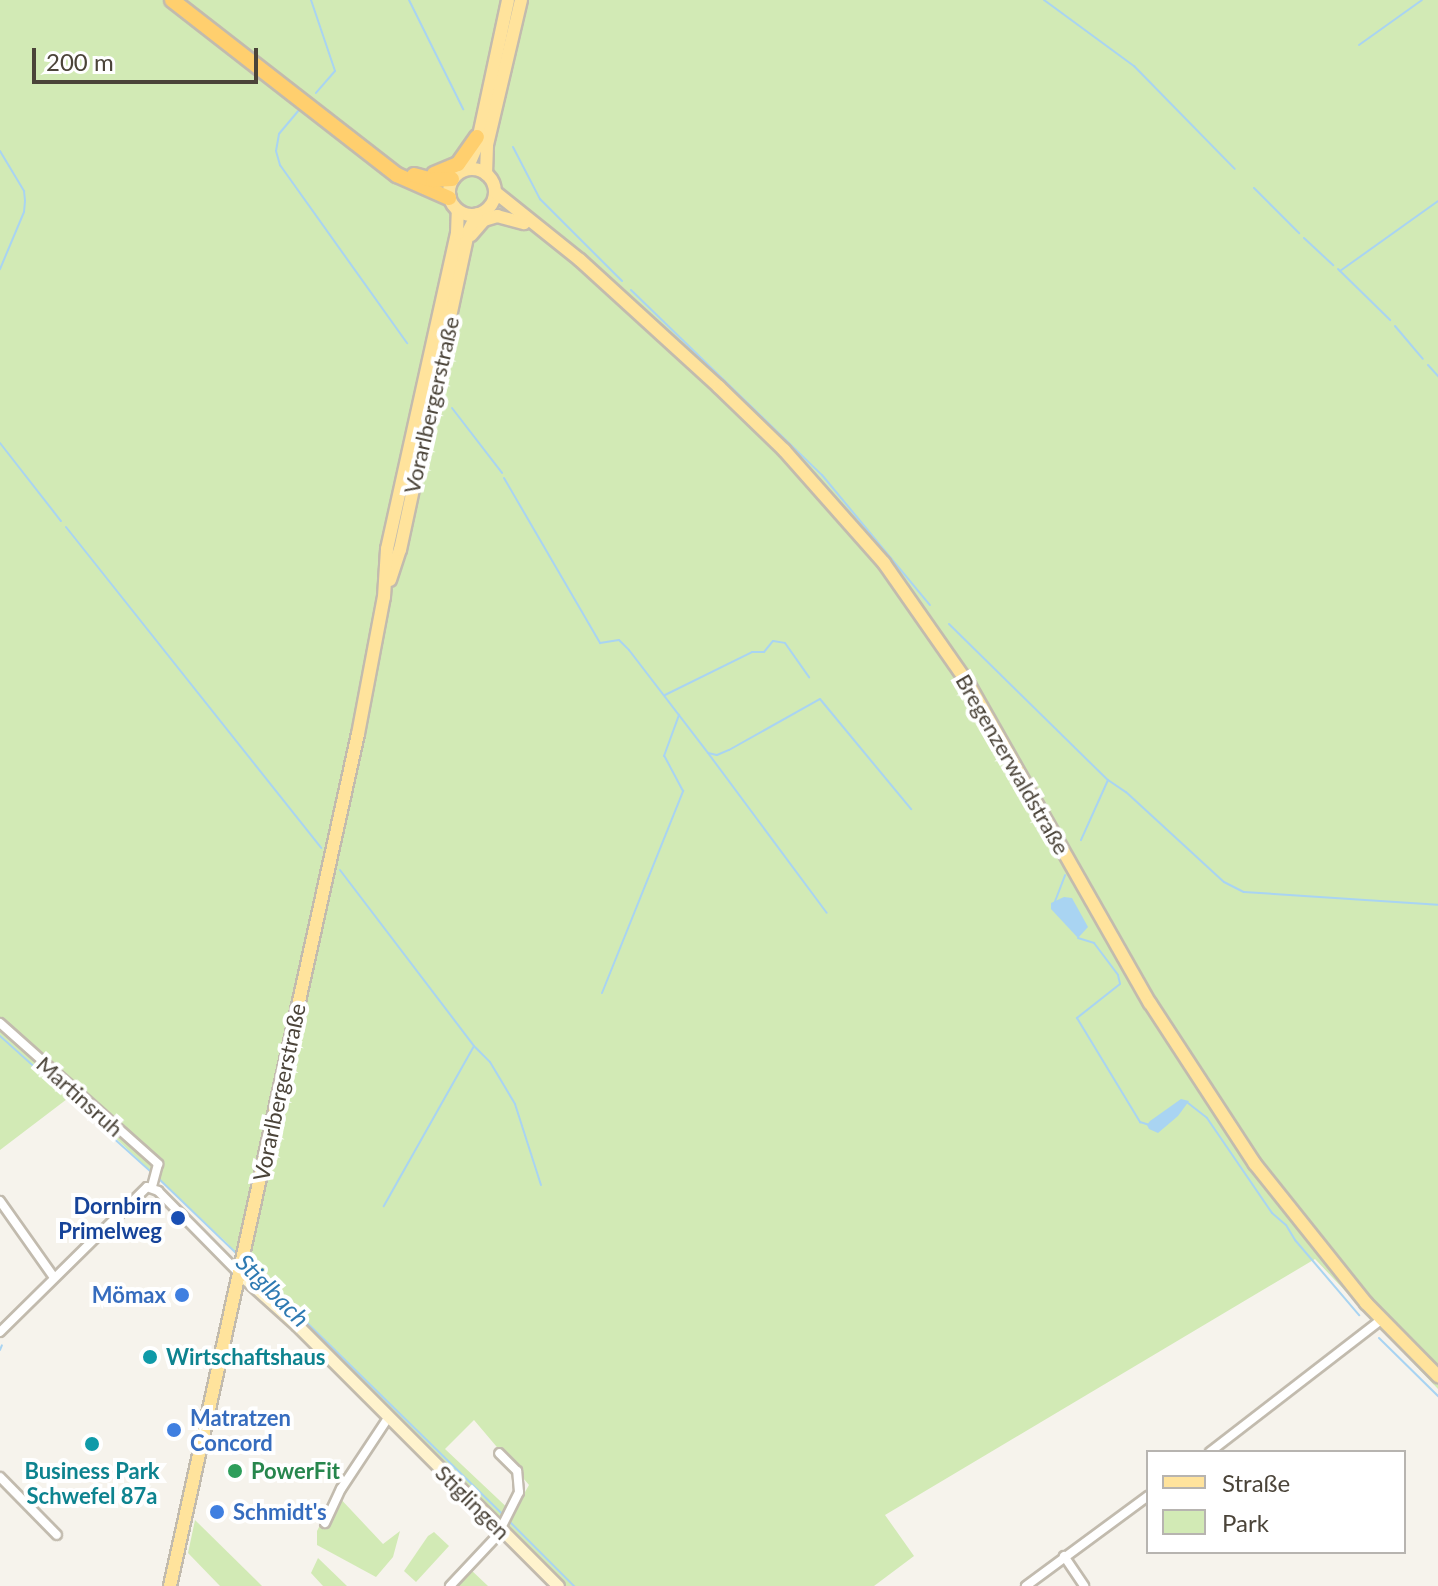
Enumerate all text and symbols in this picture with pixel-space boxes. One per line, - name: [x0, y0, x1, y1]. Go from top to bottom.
- scale bar: [36, 32, 262, 82]
- text: 200 m: [46, 47, 114, 76]
- street label: Vorarlbergerstraße: [398, 314, 464, 496]
- street label: Bregenzerwaldstraße: [951, 669, 1075, 859]
- street label: Vorarlbergerstraße: [247, 1001, 311, 1183]
- street label: Martinsruh: [31, 1050, 129, 1142]
- place label: Dornbirn Primelweg: [58, 1192, 162, 1244]
- marker: Dornbirn Primelweg: [169, 1209, 187, 1227]
- water label: Stiglbach: [231, 1248, 315, 1332]
- place label: Mömax: [92, 1282, 166, 1308]
- marker: Mömax: [173, 1286, 191, 1304]
- place label: Wirtschaftshaus: [166, 1344, 326, 1370]
- marker: Wirtschaftshaus: [141, 1348, 159, 1366]
- place label: Matratzen Concord: [190, 1404, 291, 1456]
- marker: Matratzen Concord: [165, 1421, 183, 1439]
- marker: Business Park Schwefel 87a: [83, 1435, 101, 1453]
- legend: [1146, 1450, 1406, 1554]
- place label: Business Park Schwefel 87a: [24, 1457, 160, 1508]
- place label: PowerFit: [251, 1458, 340, 1484]
- street label: Stiglingen: [430, 1459, 516, 1545]
- marker: PowerFit: [226, 1462, 244, 1480]
- text: Straße: [1222, 1468, 1290, 1497]
- place label: Schmidt's: [233, 1499, 327, 1525]
- marker: Schmidt's: [208, 1503, 226, 1521]
- text: Park: [1222, 1508, 1269, 1537]

